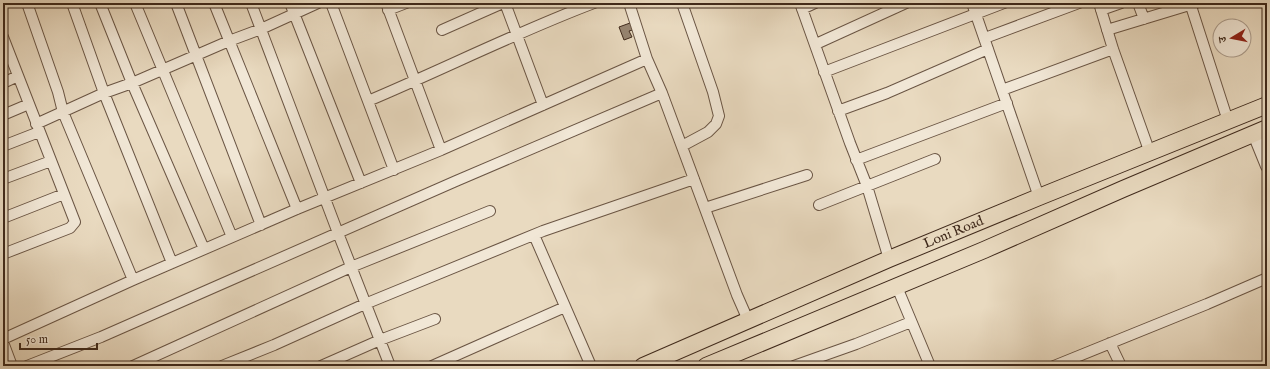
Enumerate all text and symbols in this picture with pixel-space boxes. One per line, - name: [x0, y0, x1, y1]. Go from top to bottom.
- north arrow: [1212, 18, 1252, 58]
- text: उ: [1216, 34, 1231, 45]
- street label: Loni Road: [921, 212, 987, 253]
- scale bar: [20, 325, 97, 351]
- text: 50 m: [26, 332, 48, 347]

